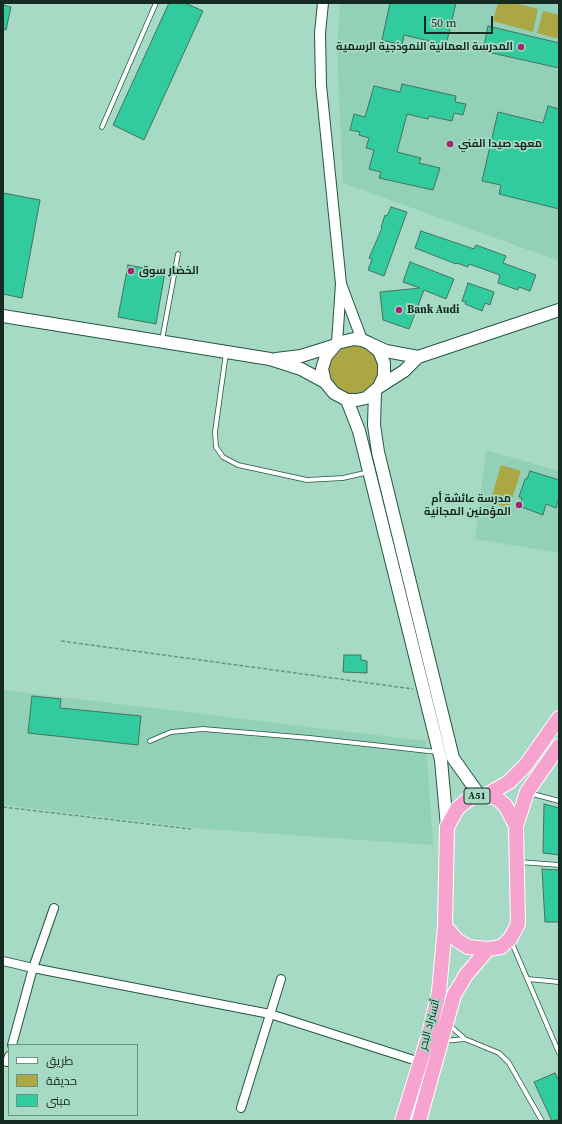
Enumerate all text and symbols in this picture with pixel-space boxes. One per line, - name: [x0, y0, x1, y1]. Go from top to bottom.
- scale bar: [426, 8, 495, 34]
- text: 50 m: [431, 15, 457, 31]
- place label: المدرسة العمانية النموذجية الرسمية: [336, 40, 513, 54]
- marker: المدرسة العمانية النموذجية الرسمية: [516, 42, 526, 52]
- place label: معهد صيدا الفني: [458, 137, 542, 151]
- marker: معهد صيدا الفني: [445, 139, 455, 149]
- place label: الخضار سوق: [139, 264, 199, 278]
- marker: الخضار سوق: [126, 266, 136, 276]
- place label: Bank Audi: [407, 303, 459, 317]
- marker: Bank Audi: [394, 305, 404, 315]
- place label: مدرسة عائشة أم المؤمنين المجانية: [424, 492, 511, 518]
- marker: مدرسة عائشة أم المؤمنين المجانية: [514, 500, 524, 510]
- road number: A51: [464, 788, 490, 804]
- street label: أتستراد البحر: [417, 998, 443, 1052]
- legend: [8, 1044, 138, 1116]
- text: طريق: [46, 1053, 73, 1069]
- text: حديقة: [46, 1073, 77, 1089]
- text: مبنى: [46, 1093, 71, 1109]

